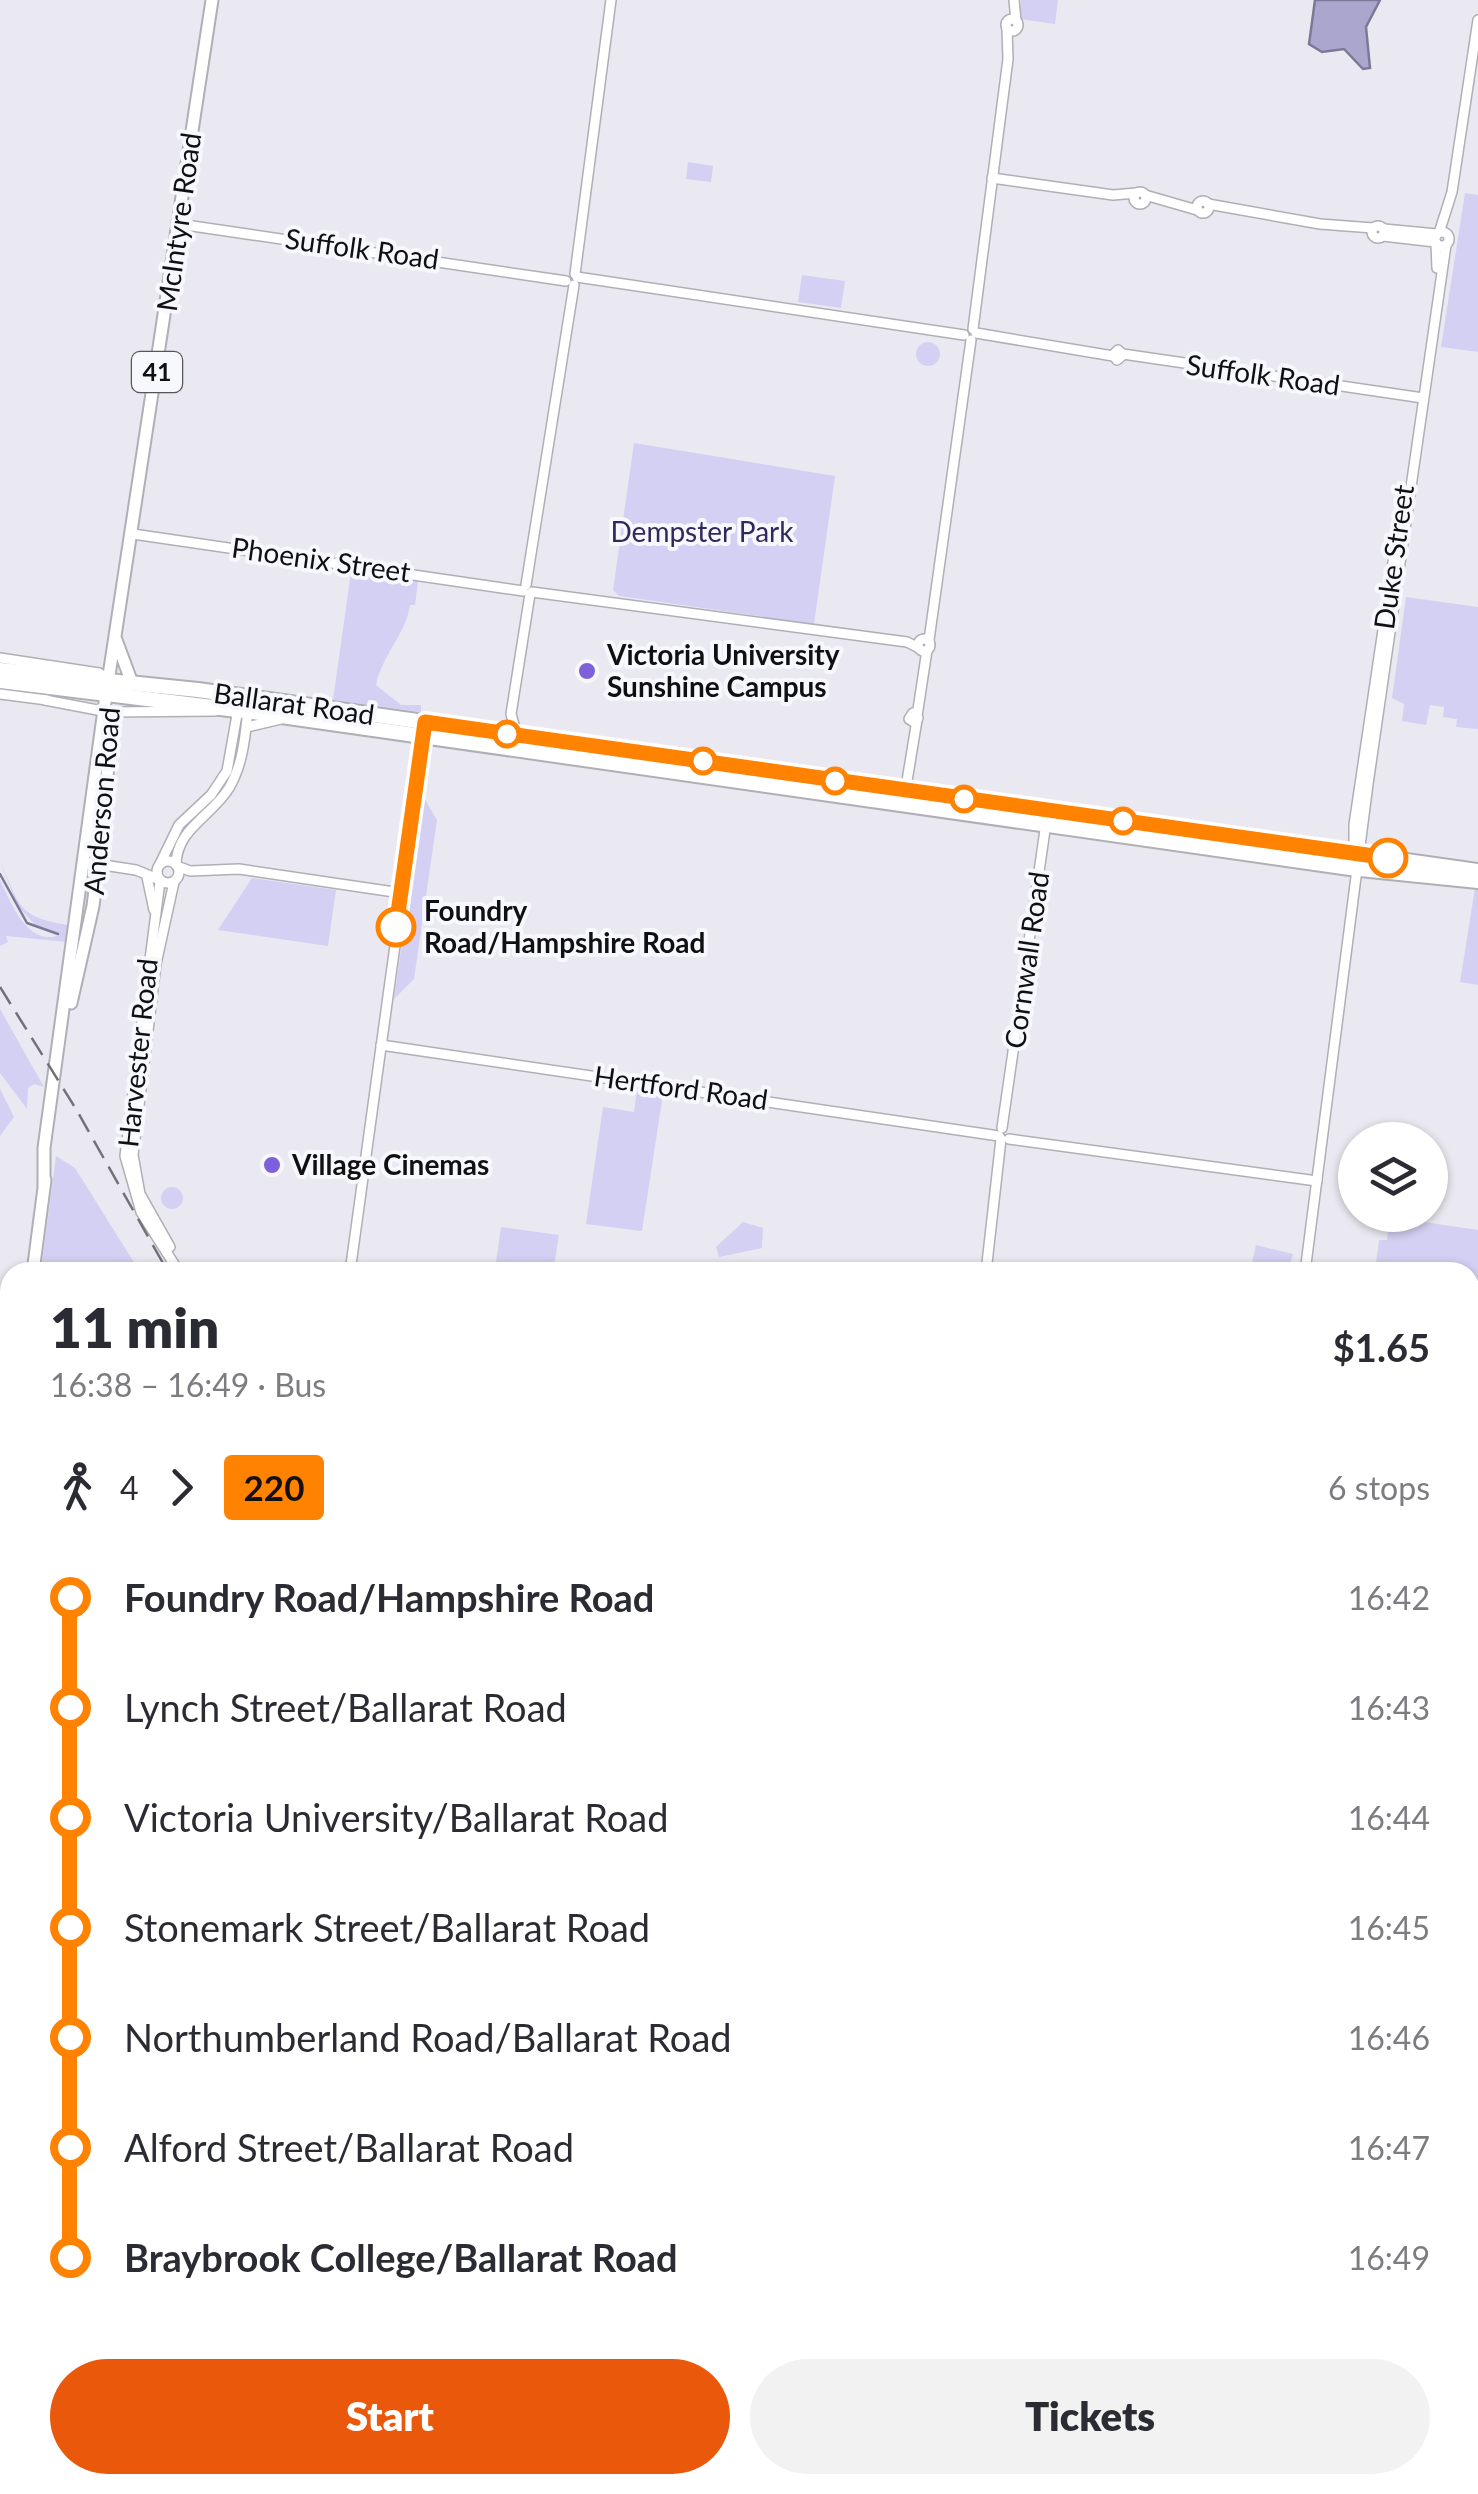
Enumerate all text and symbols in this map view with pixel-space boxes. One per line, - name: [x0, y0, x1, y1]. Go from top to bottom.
- street label: McIntyre Road: [149, 130, 207, 313]
- street label: Suffolk Road: [283, 220, 441, 276]
- street label: Suffolk Road: [1184, 346, 1342, 402]
- road number: 41: [132, 352, 182, 392]
- street label: Duke Street: [1366, 482, 1420, 631]
- park label: Dempster Park: [611, 514, 794, 548]
- street label: Phoenix Street: [230, 530, 413, 588]
- place label: Victoria University Sunshine Campus: [606, 637, 840, 703]
- marker: Victoria University Sunshine Campus: [576, 660, 598, 682]
- street label: Ballarat Road: [212, 675, 377, 731]
- street label: Anderson Road: [76, 706, 126, 896]
- unlabelled marker: [494, 721, 520, 747]
- unlabelled marker: [690, 748, 716, 774]
- unlabelled marker: [822, 768, 848, 794]
- unlabelled marker: [951, 786, 977, 812]
- unlabelled marker: [1110, 808, 1136, 834]
- unlabelled marker: [1369, 839, 1407, 877]
- street label: Cornwall Road: [997, 869, 1055, 1050]
- place label: Foundry Road/Hampshire Road: [424, 893, 705, 959]
- marker: Foundry Road/Hampshire Road: [377, 908, 415, 946]
- street label: Harvester Road: [110, 957, 164, 1149]
- street label: Hertford Road: [592, 1058, 770, 1116]
- map controls: [1338, 1122, 1448, 1232]
- button: layers: [1338, 1122, 1448, 1232]
- place label: Village Cinemas: [291, 1147, 489, 1181]
- marker: Village Cinemas: [261, 1154, 283, 1176]
- text: 11 min: [50, 1294, 219, 1360]
- text: $1.65: [1333, 1324, 1430, 1370]
- text: 16:38 – 16:49 · Bus: [50, 1365, 326, 1404]
- icon: walk: [50, 1460, 105, 1515]
- icon: forward: [154, 1460, 209, 1515]
- text: 220: [244, 1466, 304, 1508]
- text: 4: [120, 1468, 139, 1507]
- text: 6 stops: [1328, 1468, 1430, 1507]
- text: Foundry Road/Hampshire Road: [124, 1574, 654, 1620]
- text: 16:42: [1348, 1578, 1430, 1617]
- text: Lynch Street/Ballarat Road: [124, 1684, 567, 1730]
- text: 16:43: [1348, 1688, 1430, 1727]
- text: Victoria University/Ballarat Road: [124, 1794, 669, 1840]
- text: 16:44: [1348, 1798, 1430, 1837]
- text: Stonemark Street/Ballarat Road: [124, 1904, 650, 1950]
- text: 16:45: [1348, 1908, 1430, 1947]
- text: Northumberland Road/Ballarat Road: [124, 2014, 732, 2060]
- text: 16:46: [1348, 2018, 1430, 2057]
- text: Alford Street/Ballarat Road: [124, 2124, 574, 2170]
- text: 16:47: [1348, 2128, 1430, 2167]
- text: Braybrook College/Ballarat Road: [124, 2234, 678, 2280]
- text: 16:49: [1348, 2238, 1430, 2277]
- button: Start: [50, 2359, 730, 2474]
- button: Tickets: [750, 2359, 1430, 2474]

